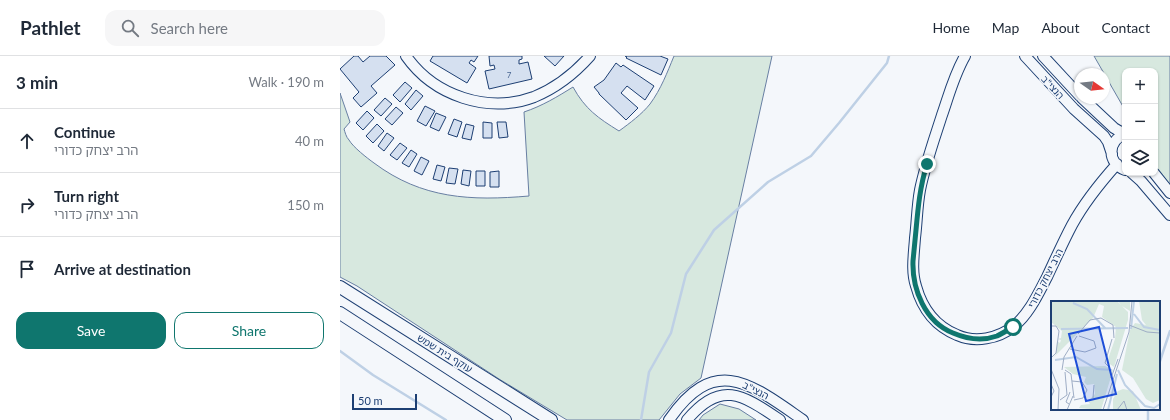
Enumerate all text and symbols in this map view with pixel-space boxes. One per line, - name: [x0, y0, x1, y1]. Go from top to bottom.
- search box: [105, 10, 385, 46]
- text: Pathlet: [20, 16, 81, 39]
- icon: search: [119, 17, 141, 39]
- text: Search here: [151, 19, 228, 37]
- text: Home: [932, 19, 970, 36]
- text: Map: [992, 19, 1019, 36]
- text: About: [1041, 19, 1079, 36]
- text: Contact: [1101, 19, 1150, 36]
- north arrow: [1074, 68, 1110, 104]
- map controls: [1122, 68, 1158, 176]
- button: +: [1122, 68, 1158, 104]
- house number: 7: [507, 70, 512, 80]
- text: 3 min: [16, 72, 58, 93]
- street label: הנצי"ב: [1039, 73, 1067, 101]
- text: Walk · 190 m: [248, 74, 324, 90]
- button: −: [1122, 104, 1158, 140]
- text: Continue: [54, 123, 115, 141]
- icon: ahead: [16, 130, 38, 152]
- text: 40 m: [295, 133, 324, 149]
- button: layers: [1122, 140, 1158, 176]
- text: הרב יצחק כדורי: [54, 142, 138, 158]
- route end: [918, 155, 936, 173]
- text: Turn right: [54, 187, 119, 205]
- icon: right: [16, 194, 38, 216]
- text: 150 m: [287, 197, 324, 213]
- text: הרב יצחק כדורי: [54, 206, 138, 222]
- street label: הרב יצחק כדורי: [1025, 246, 1065, 310]
- icon: arrive: [16, 258, 38, 280]
- text: Arrive at destination: [54, 260, 191, 278]
- inset map: [1051, 301, 1160, 410]
- button: Save: [16, 312, 166, 349]
- button: Share: [174, 312, 324, 349]
- route start: [1004, 318, 1022, 336]
- street label: עוקף בית שמש: [415, 331, 475, 375]
- street label: הנצי"ב: [741, 378, 771, 402]
- scale bar: [352, 392, 417, 411]
- text: 50 m: [358, 394, 383, 407]

